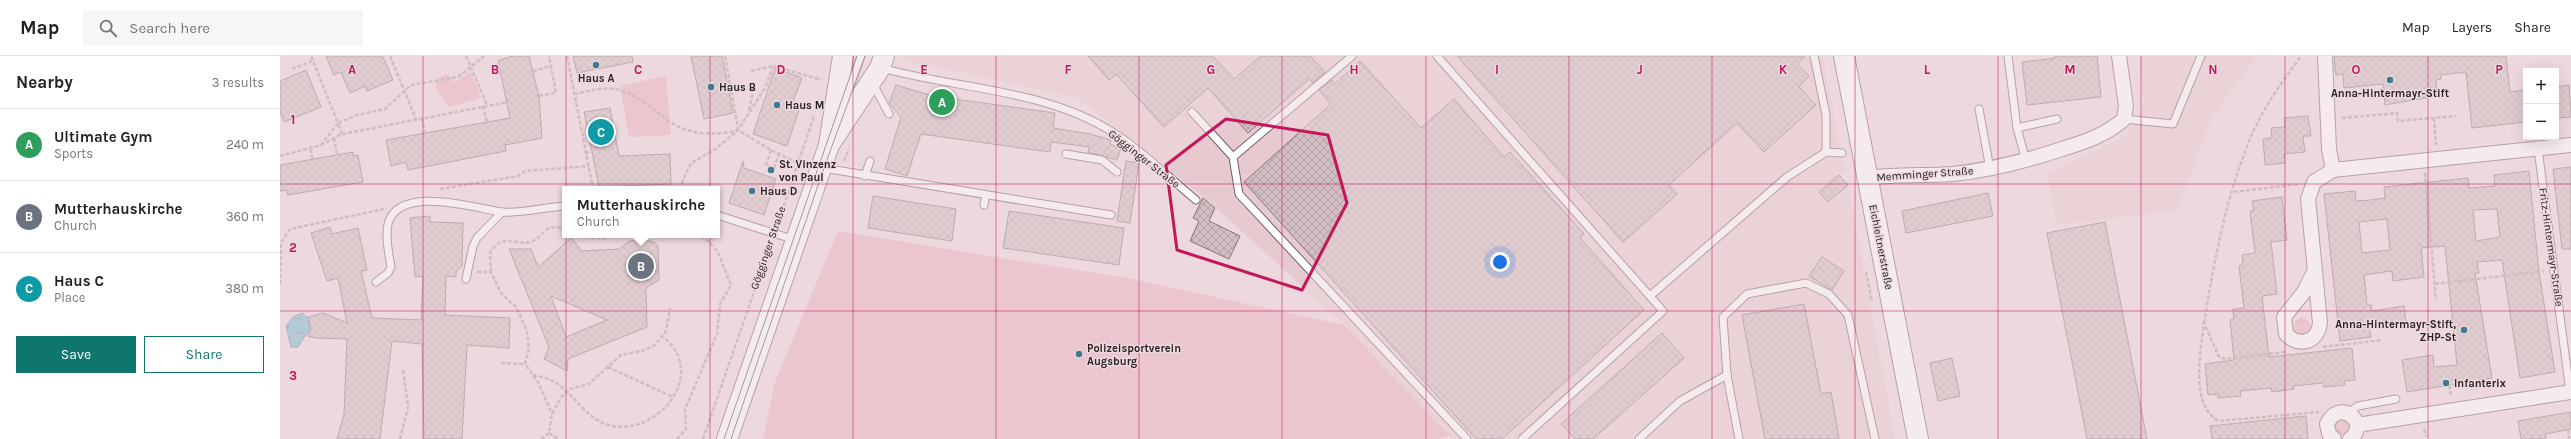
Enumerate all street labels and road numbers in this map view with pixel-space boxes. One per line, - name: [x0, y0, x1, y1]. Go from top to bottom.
- street label: Gögginger Straße: [1106, 127, 1183, 191]
- street label: Memminger Straße: [1876, 164, 1974, 184]
- street label: Fritz-Hintermayr-Straße: [2536, 187, 2566, 308]
- street label: Eichleitnerstraße: [1866, 203, 1896, 291]
- street label: Gögginger Straße: [748, 204, 788, 291]

